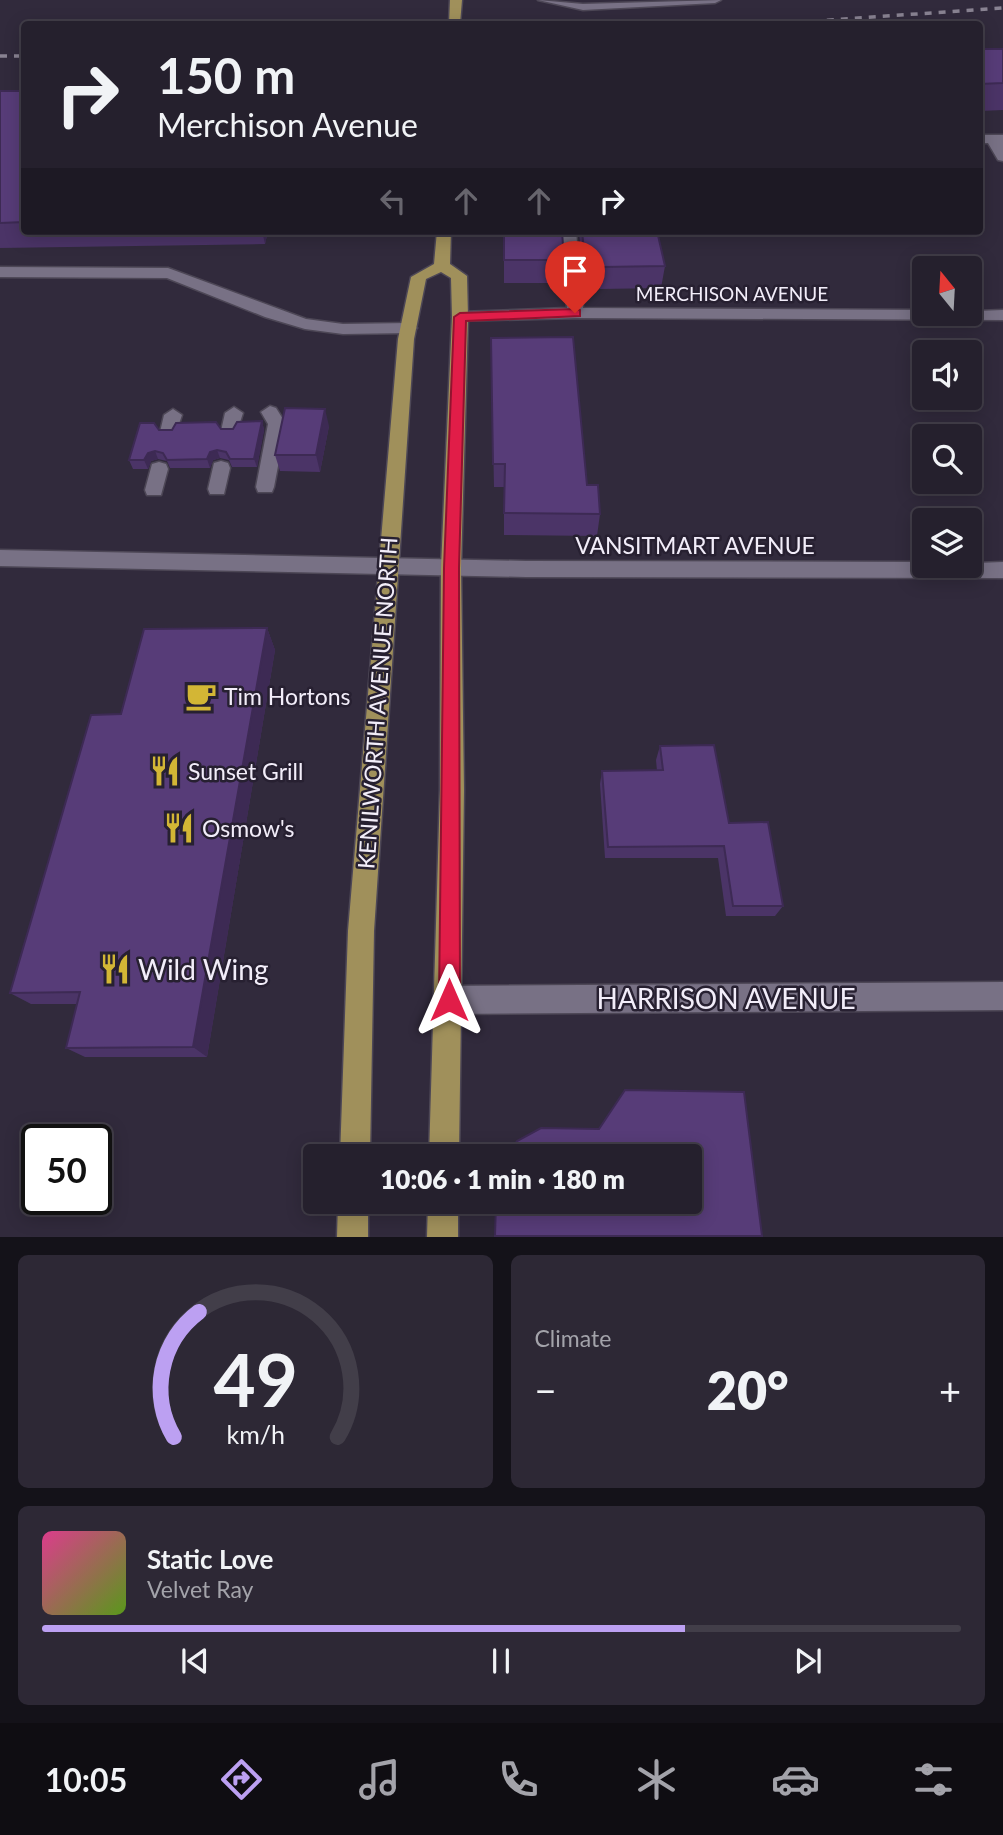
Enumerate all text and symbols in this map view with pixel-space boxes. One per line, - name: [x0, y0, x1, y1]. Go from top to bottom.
- text: 150 m: [157, 46, 295, 104]
- icon: right: [42, 49, 133, 140]
- text: Merchison Avenue: [157, 105, 418, 144]
- icon: left: [374, 182, 412, 220]
- icon: ahead: [447, 182, 485, 220]
- icon: ahead: [520, 182, 558, 220]
- icon: right: [593, 182, 631, 220]
- pin: [545, 241, 605, 313]
- icon: arrive: [556, 252, 594, 290]
- north arrow: [912, 256, 982, 326]
- map controls: [912, 256, 982, 578]
- street label: MERCHISON AVENUE: [636, 282, 828, 305]
- button: sound: [912, 340, 982, 410]
- button: search: [912, 424, 982, 494]
- button: layers: [912, 508, 982, 578]
- street label: VANSITMART AVENUE: [575, 531, 815, 559]
- street label: KENILWORTH AVENUE NORTH: [351, 536, 403, 870]
- cafe icon: Tim Hortons: [184, 679, 218, 713]
- place label: Tim Hortons: [224, 682, 351, 710]
- restaurant icon: Sunset Grill: [148, 754, 182, 788]
- place label: Sunset Grill: [188, 757, 303, 785]
- restaurant icon: Osmow's: [162, 811, 196, 845]
- place label: Osmow's: [202, 814, 295, 842]
- restaurant icon: Wild Wing: [98, 952, 132, 986]
- place label: Wild Wing: [138, 952, 269, 986]
- position arrow: [412, 963, 486, 1037]
- street label: HARRISON AVENUE: [596, 981, 856, 1015]
- speed limit sign: 50: [21, 1124, 112, 1215]
- text: 10:06 · 1 min · 180 m: [380, 1163, 625, 1195]
- text: Climate: [535, 1324, 611, 1352]
- text: 49: [213, 1336, 297, 1424]
- text: 20°: [707, 1359, 789, 1421]
- text: −: [535, 1367, 557, 1413]
- text: +: [939, 1367, 961, 1413]
- text: km/h: [226, 1419, 285, 1449]
- text: Static Love: [147, 1543, 274, 1575]
- text: Velvet Ray: [147, 1575, 253, 1603]
- icon: previous: [176, 1642, 214, 1680]
- icon: pause: [482, 1642, 520, 1680]
- icon: next: [789, 1642, 827, 1680]
- icon: directions: [217, 1755, 266, 1804]
- icon: music: [355, 1755, 404, 1804]
- icon: phone: [494, 1755, 543, 1804]
- icon: climate: [632, 1755, 681, 1804]
- icon: car: [771, 1755, 820, 1804]
- icon: filters: [909, 1755, 958, 1804]
- text: 10:05: [45, 1760, 127, 1799]

